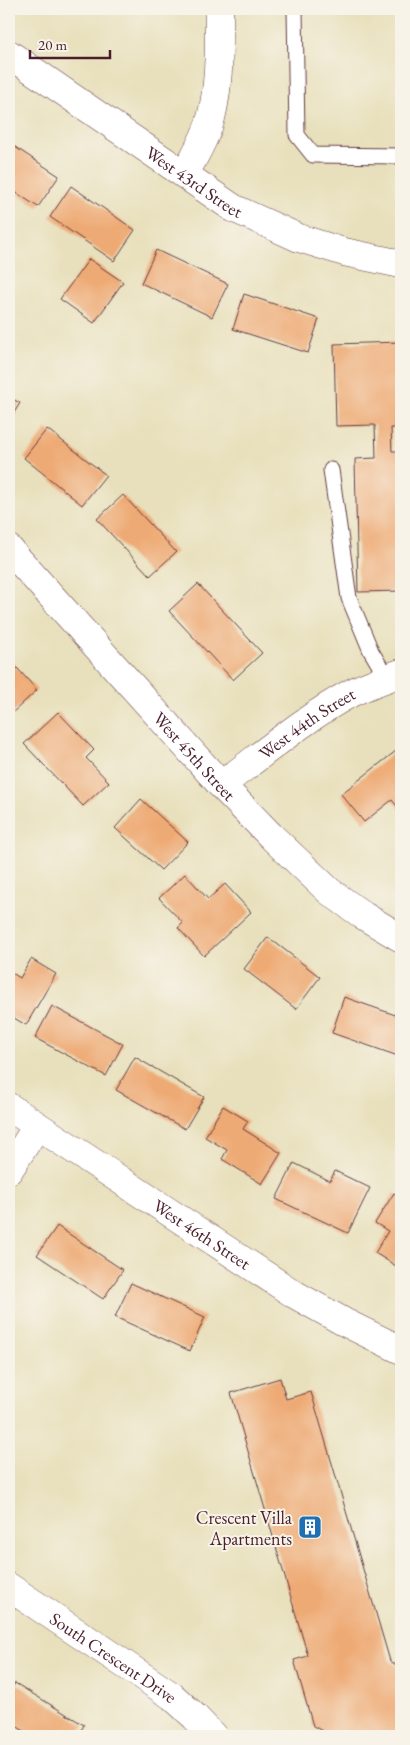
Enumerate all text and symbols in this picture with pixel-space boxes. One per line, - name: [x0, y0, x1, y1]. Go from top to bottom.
- scale bar: [30, 28, 110, 60]
- text: 20 m: [38, 35, 67, 54]
- street label: West 43rd Street: [142, 140, 247, 222]
- street label: West 44th Street: [254, 681, 359, 764]
- street label: West 45th Street: [149, 706, 241, 805]
- street label: West 46th Street: [149, 1193, 256, 1274]
- place label: Crescent Villa Apartments: [196, 1506, 293, 1550]
- building icon: Crescent Villa Apartments: [297, 1514, 323, 1540]
- street label: South Crescent Drive: [46, 1606, 183, 1707]

